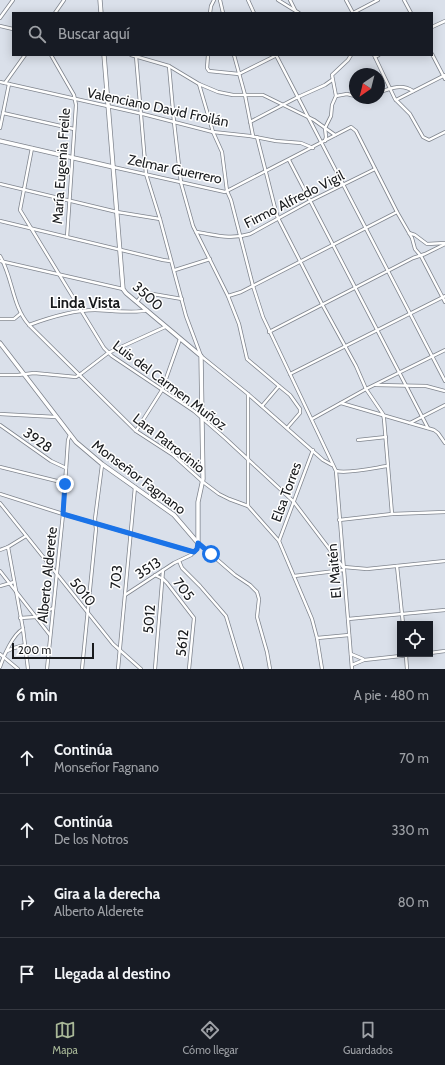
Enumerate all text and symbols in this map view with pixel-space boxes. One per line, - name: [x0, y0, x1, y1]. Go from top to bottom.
- search box: [12, 12, 433, 56]
- icon: search: [26, 23, 48, 45]
- text: Buscar aquí: [58, 25, 130, 43]
- north arrow: [349, 68, 385, 104]
- street label: Valenciano David Froilán: [85, 83, 231, 131]
- street label: María Eugenia Freile: [48, 107, 74, 225]
- street label: Zelmar Guerrero: [126, 150, 224, 188]
- street label: Firmo Alfredo Vigil: [241, 166, 348, 232]
- street label: 3500: [129, 278, 167, 314]
- district label: Linda Vista: [50, 294, 121, 312]
- street label: Luis del Carmen Muñoz: [109, 336, 231, 434]
- street label: Lara Patrocinio: [129, 409, 209, 477]
- street label: 3928: [20, 424, 56, 456]
- street label: Monseñor Fagnano: [88, 436, 190, 518]
- street label: Elsa Torres: [267, 459, 305, 524]
- route end: [56, 475, 74, 493]
- street label: Alberto Alderete: [33, 526, 61, 624]
- street label: El Maitén: [323, 543, 345, 599]
- route start: [202, 545, 220, 563]
- street label: 3513: [132, 553, 164, 583]
- street label: 703: [106, 564, 126, 590]
- street label: 5010: [66, 574, 100, 610]
- street label: 705: [169, 574, 199, 604]
- street label: 5012: [139, 604, 159, 634]
- map controls: [397, 621, 433, 657]
- button: locate: [397, 621, 433, 657]
- street label: 5612: [172, 628, 192, 658]
- scale bar: [12, 641, 94, 660]
- text: 200 m: [18, 643, 51, 657]
- text: 6 min: [16, 685, 58, 705]
- text: A pie · 480 m: [354, 687, 429, 703]
- text: Continúa: [54, 741, 112, 759]
- icon: ahead: [16, 747, 38, 769]
- text: 70 m: [399, 750, 429, 766]
- text: Monseñor Fagnano: [54, 759, 159, 775]
- text: Continúa: [54, 813, 112, 831]
- icon: ahead: [16, 819, 38, 841]
- text: 330 m: [392, 822, 429, 838]
- text: De los Notros: [54, 831, 128, 847]
- text: Gira a la derecha: [54, 885, 160, 903]
- icon: right: [16, 891, 38, 913]
- text: 80 m: [398, 894, 429, 910]
- text: Alberto Alderete: [54, 903, 144, 919]
- icon: arrive: [16, 963, 38, 985]
- text: Llegada al destino: [54, 965, 170, 983]
- tab: Mapa: [52, 1019, 78, 1057]
- tab: Cómo llegar: [182, 1019, 238, 1057]
- tab: Guardados: [343, 1019, 393, 1057]

